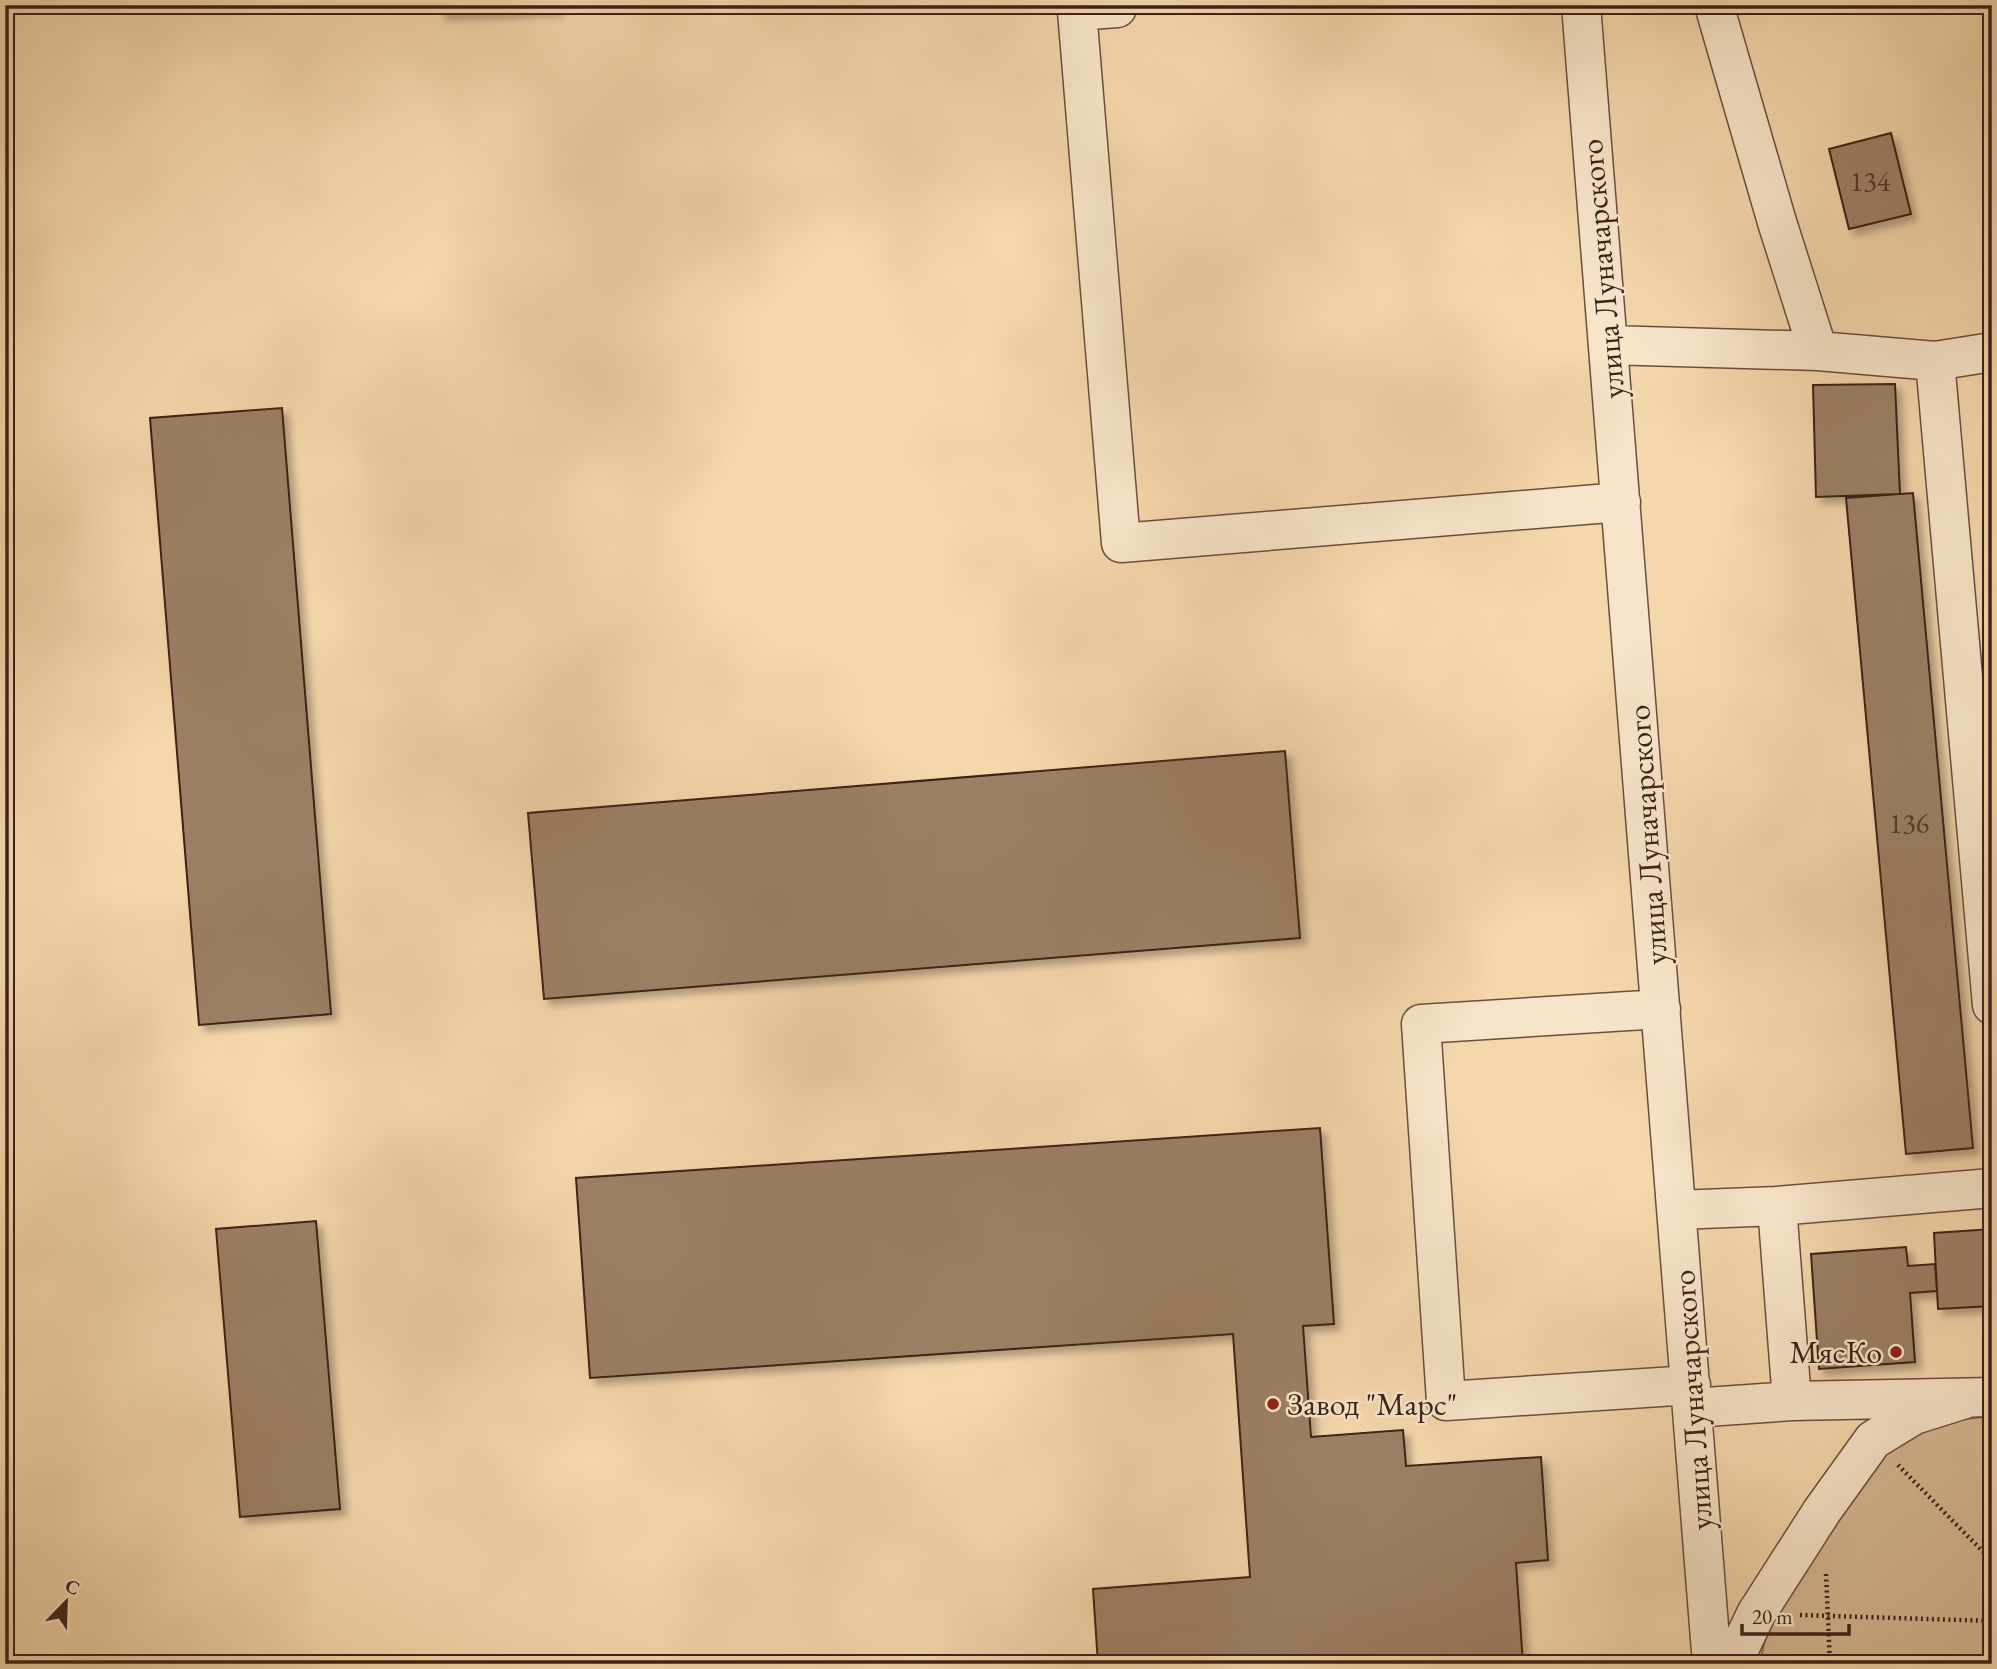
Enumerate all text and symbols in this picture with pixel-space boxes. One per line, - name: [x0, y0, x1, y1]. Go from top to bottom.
- street label: улица Луначарского: [1570, 137, 1634, 401]
- house number: 134: [1850, 163, 1891, 199]
- street label: улица Луначарского: [1617, 704, 1677, 966]
- house number: 136: [1889, 805, 1929, 841]
- street label: улица Луначарского: [1662, 1269, 1722, 1531]
- place label: МясКо: [1789, 1331, 1882, 1373]
- marker: МясКо: [1888, 1344, 1904, 1360]
- place label: Завод "Марс": [1287, 1383, 1457, 1425]
- marker: Завод "Марс": [1265, 1396, 1281, 1412]
- north arrow: [32, 1568, 102, 1638]
- text: С: [61, 1573, 84, 1601]
- scale bar: [1742, 1592, 1848, 1636]
- text: 20 m: [1752, 1603, 1793, 1630]

